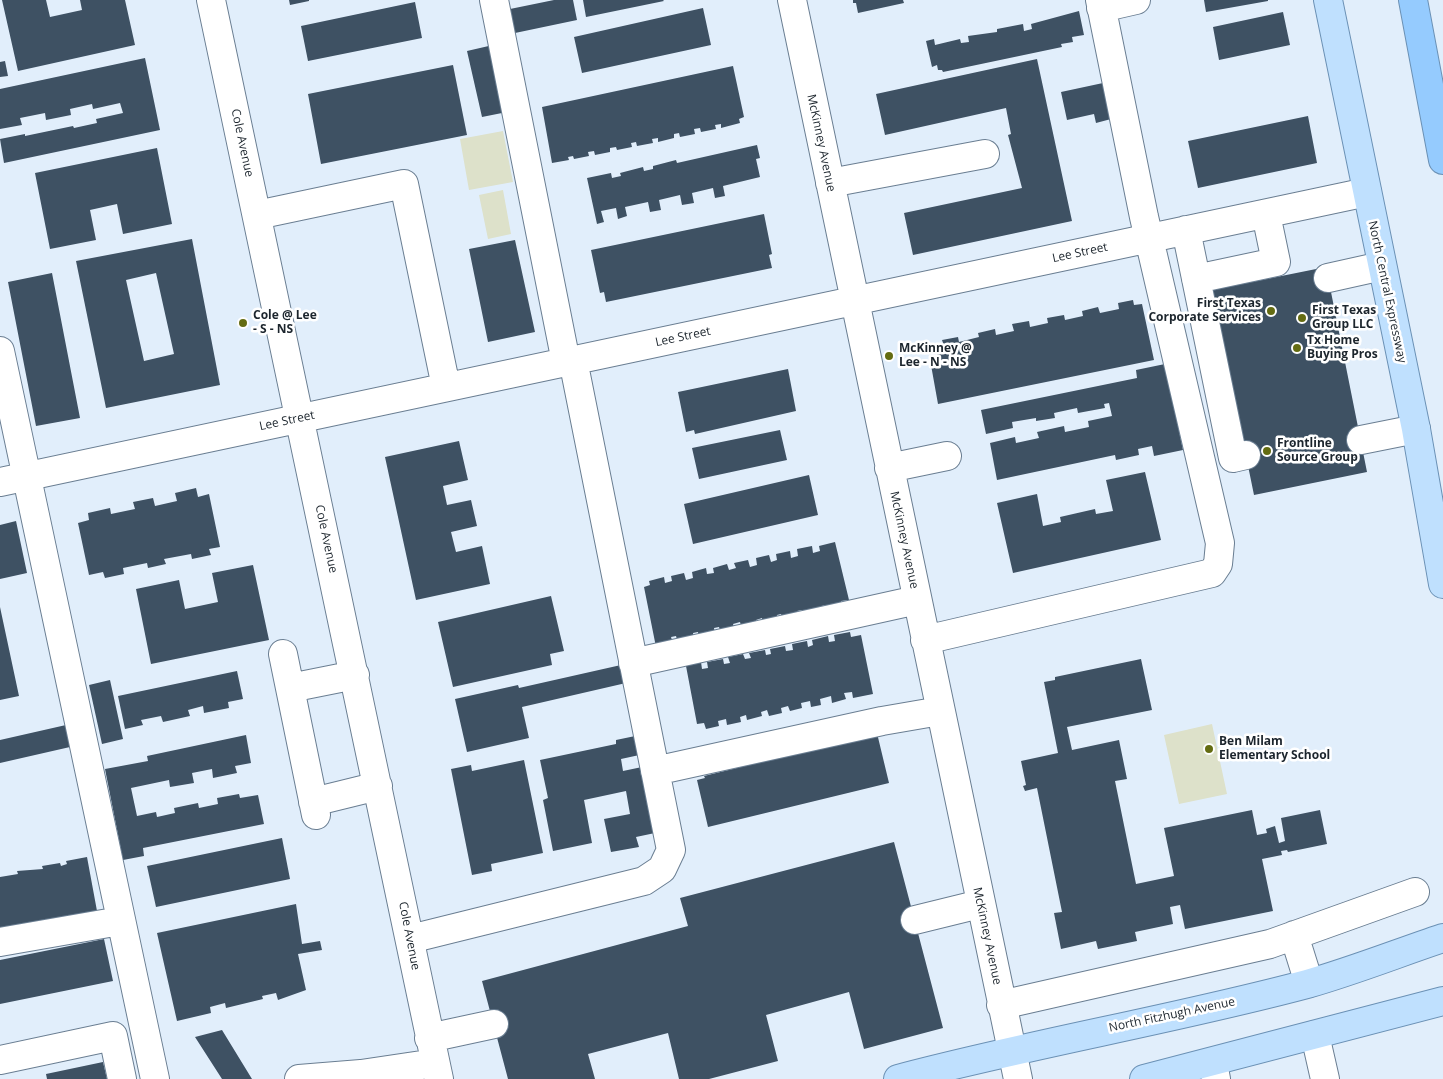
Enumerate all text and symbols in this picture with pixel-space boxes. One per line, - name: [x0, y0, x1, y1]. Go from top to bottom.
- street label: McKinney Avenue: [804, 93, 838, 193]
- street label: Cole Avenue: [228, 108, 256, 178]
- street label: North Central Expressway: [1365, 220, 1409, 364]
- street label: Lee Street: [1051, 240, 1109, 266]
- place label: First Texas Corporate Services: [1148, 297, 1261, 325]
- place label: First Texas Group LLC: [1312, 304, 1376, 332]
- marker: First Texas Corporate Services: [1265, 305, 1277, 317]
- place label: Cole @ Lee - S - NS: [253, 309, 317, 337]
- marker: First Texas Group LLC: [1296, 312, 1308, 324]
- marker: Cole @ Lee - S - NS: [237, 317, 249, 329]
- street label: Lee Street: [654, 324, 712, 350]
- place label: Tx Home Buying Pros: [1307, 334, 1378, 362]
- place label: McKinney @ Lee - N - NS: [899, 342, 972, 370]
- marker: Tx Home Buying Pros: [1291, 342, 1303, 354]
- marker: McKinney @ Lee - N - NS: [883, 350, 895, 362]
- street label: Lee Street: [258, 408, 316, 434]
- place label: Frontline Source Group: [1277, 437, 1358, 465]
- marker: Frontline Source Group: [1261, 445, 1273, 457]
- street label: McKinney Avenue: [887, 490, 921, 590]
- street label: Cole Avenue: [312, 504, 340, 574]
- place label: Ben Milam Elementary School: [1219, 735, 1330, 763]
- marker: Ben Milam Elementary School: [1203, 743, 1215, 755]
- street label: McKinney Avenue: [970, 886, 1004, 986]
- street label: Cole Avenue: [395, 901, 423, 971]
- street label: North Fitzhugh Avenue: [1108, 995, 1236, 1035]

